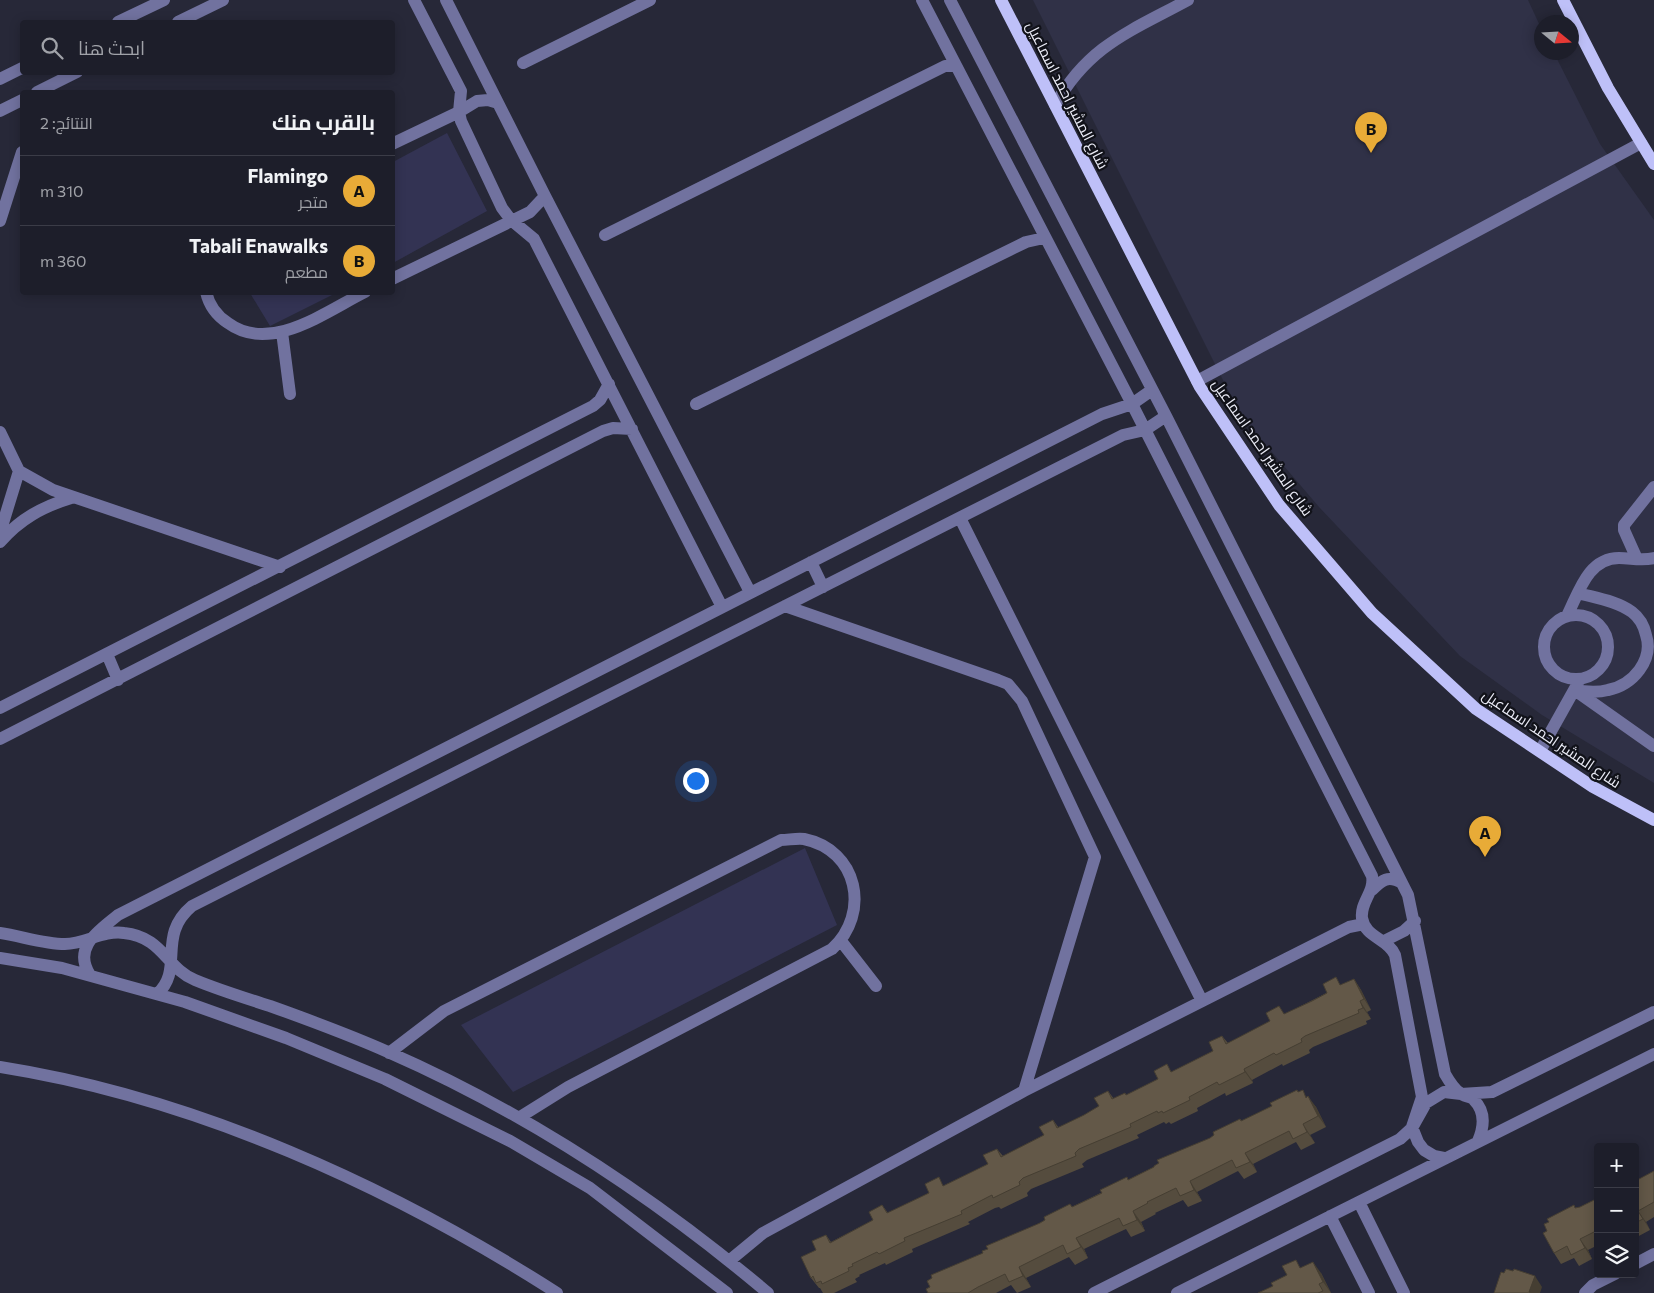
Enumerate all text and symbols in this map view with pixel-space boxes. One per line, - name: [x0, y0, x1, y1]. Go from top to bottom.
- north arrow: [1534, 15, 1579, 60]
- street label: شارع المشير احمد اسماعيل: [1020, 18, 1113, 173]
- search box: [20, 20, 395, 75]
- icon: search: [38, 34, 66, 62]
- text: ابحث هنا: [78, 36, 145, 59]
- text: بالقرب منك: [272, 109, 375, 134]
- pin: B: [1355, 112, 1387, 153]
- text: النتائج: 2: [40, 113, 93, 132]
- text: Flamingo: [247, 164, 328, 187]
- text: 310 m: [40, 181, 83, 200]
- text: A: [353, 181, 365, 200]
- text: متجر: [299, 192, 328, 211]
- text: Tabali Enawalks: [189, 234, 328, 257]
- text: 360 m: [40, 251, 86, 270]
- text: B: [354, 251, 364, 270]
- text: مطعم: [285, 262, 328, 281]
- street label: شارع المشير احمد اسماعيل: [1206, 375, 1317, 521]
- street label: شارع المشير احمد اسماعيل: [1478, 685, 1625, 794]
- your location: [683, 768, 709, 794]
- pin: A: [1469, 816, 1501, 857]
- map controls: [1594, 1143, 1639, 1278]
- button: +: [1594, 1143, 1639, 1188]
- button: −: [1594, 1188, 1639, 1233]
- button: layers: [1594, 1233, 1639, 1278]

